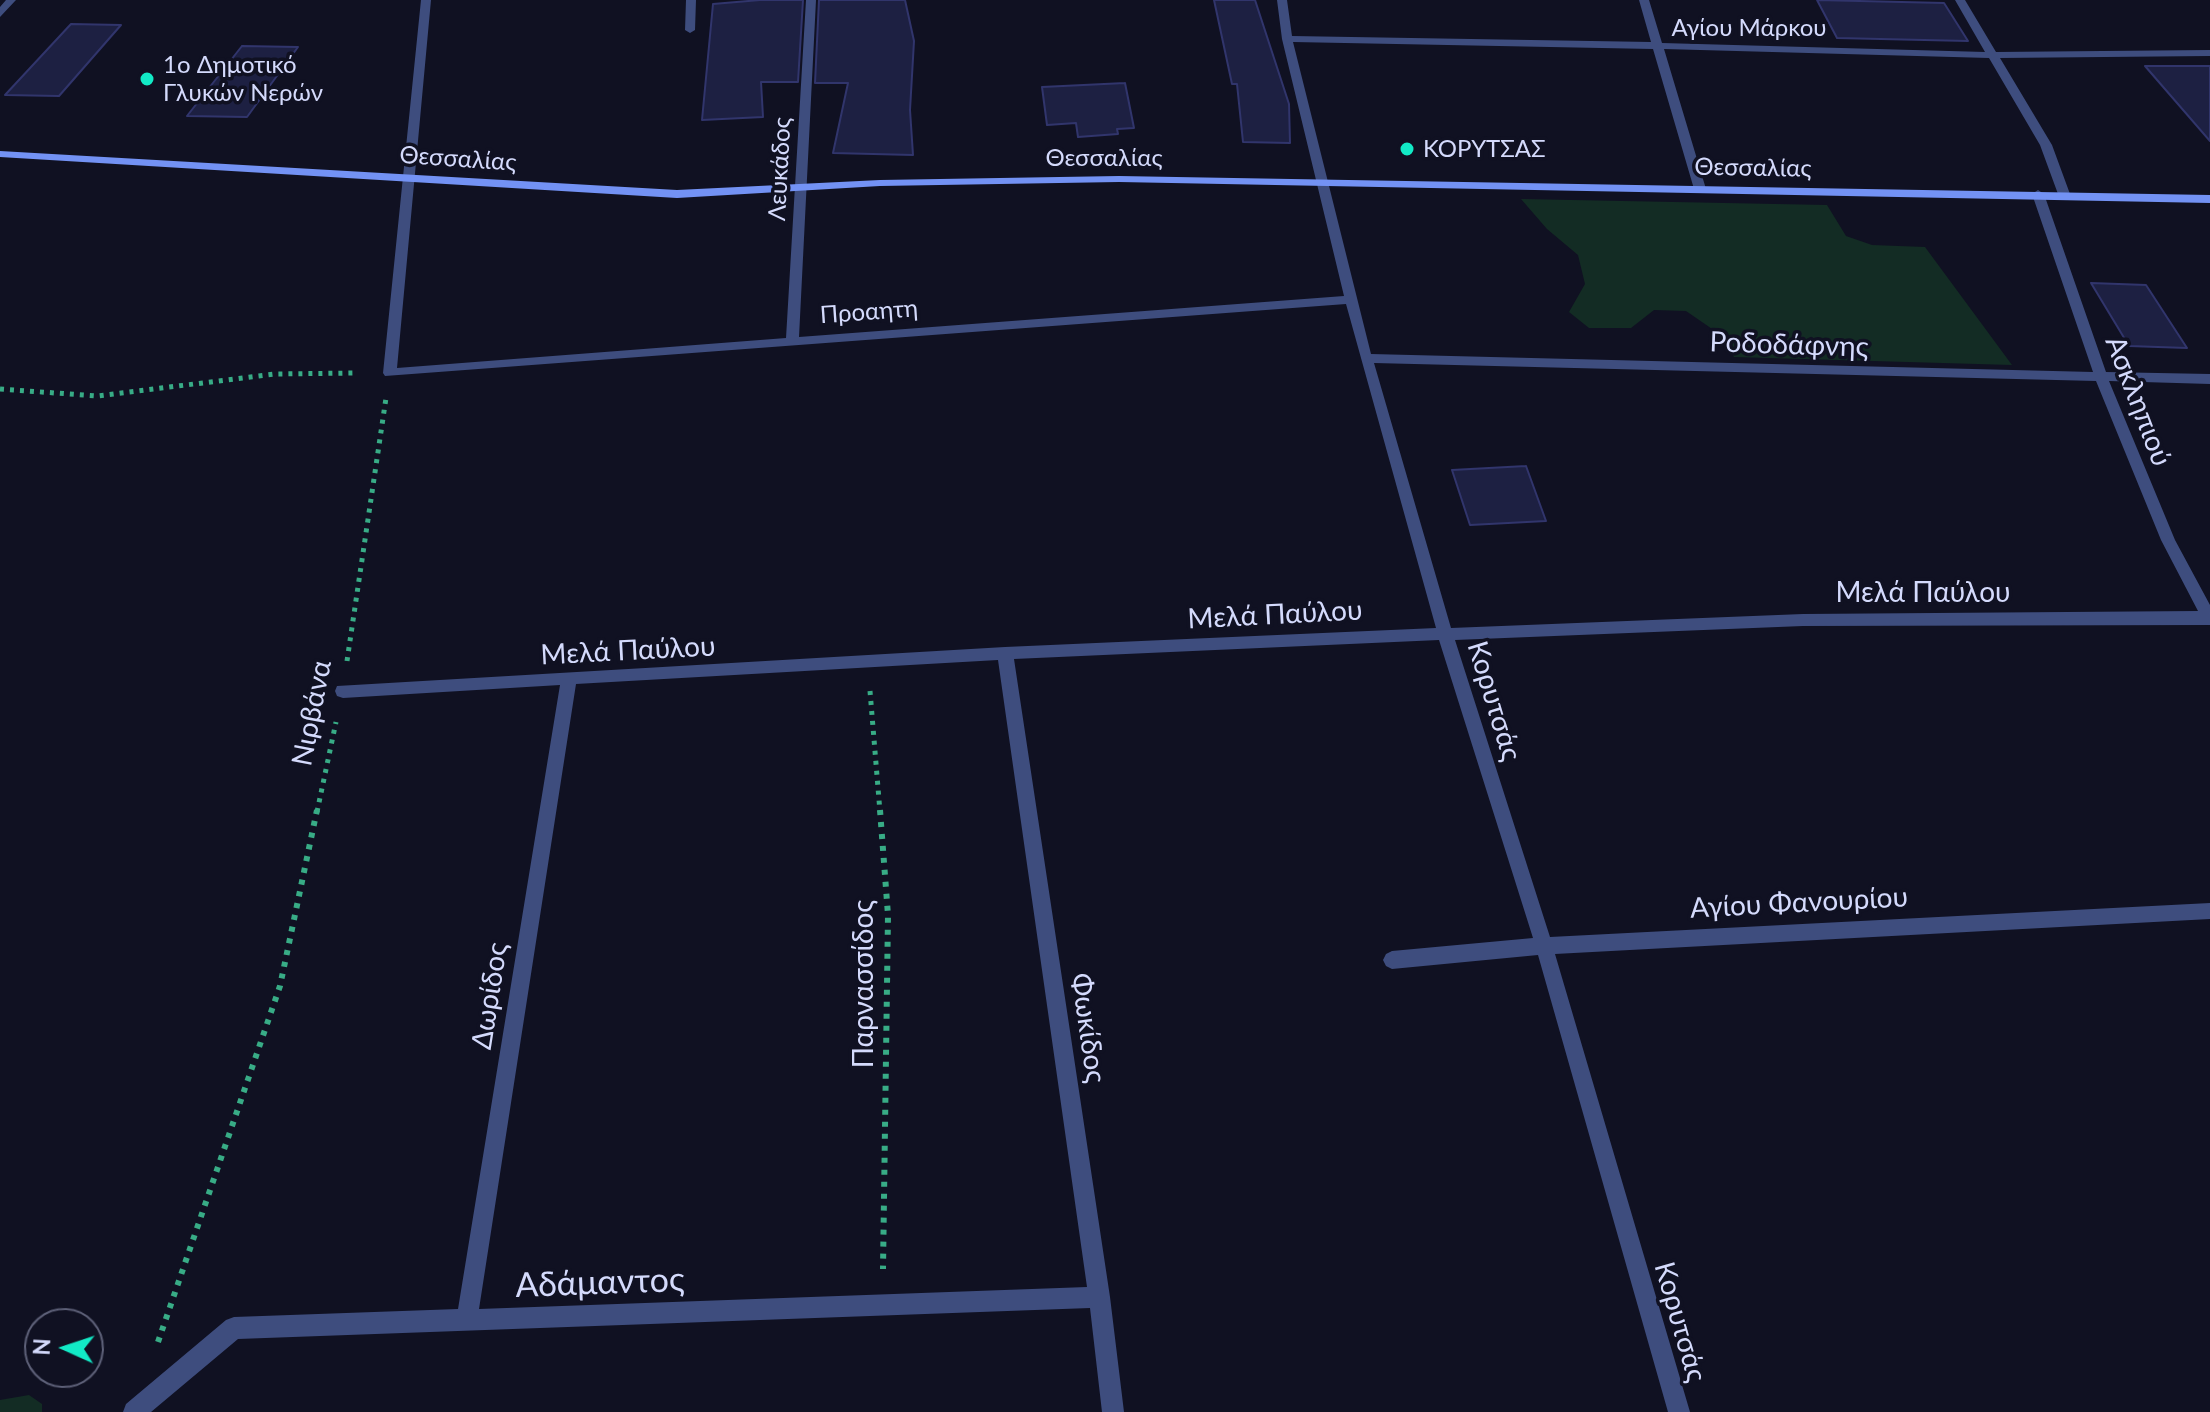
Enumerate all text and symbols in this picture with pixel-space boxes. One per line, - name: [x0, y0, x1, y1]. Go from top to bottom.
- street label: Αγίου Μάρκου: [1671, 14, 1827, 42]
- place label: 1ο Δημοτικό Γλυκών Νερών: [163, 51, 323, 107]
- marker: 1ο Δημοτικό Γλυκών Νερών: [138, 70, 156, 88]
- street label: Λευκάδος: [763, 116, 797, 222]
- place label: ΚΟΡΥΤΣΑΣ: [1423, 135, 1546, 163]
- marker: ΚΟΡΥΤΣΑΣ: [1398, 140, 1416, 158]
- street label: Θεσσαλίας: [399, 141, 517, 177]
- street label: Θεσσαλίας: [1045, 144, 1163, 172]
- street label: Θεσσαλίας: [1694, 153, 1812, 183]
- street label: Προαητη: [819, 294, 919, 330]
- street label: Ροδοδάφνης: [1709, 325, 1869, 365]
- street label: Ασκληπιού: [2098, 331, 2178, 471]
- street label: Μελά Παύλου: [1836, 576, 2010, 610]
- street label: Μελά Παύλου: [1187, 594, 1363, 636]
- street label: Μελά Παύλου: [540, 630, 716, 672]
- street label: Κορυτσάς: [1460, 637, 1528, 765]
- street label: Νιρβάνα: [285, 657, 339, 769]
- street label: Αγίου Φανουρίου: [1689, 881, 1909, 925]
- street label: Παρνασσίδος: [847, 900, 881, 1068]
- street label: Δωρίδος: [465, 940, 515, 1052]
- street label: Φωκίδος: [1064, 971, 1112, 1085]
- street label: Κορυτσάς: [1647, 1258, 1713, 1386]
- street label: Αδάμαντος: [515, 1260, 685, 1306]
- north arrow: [24, 1308, 104, 1388]
- text: N: [28, 1338, 55, 1356]

